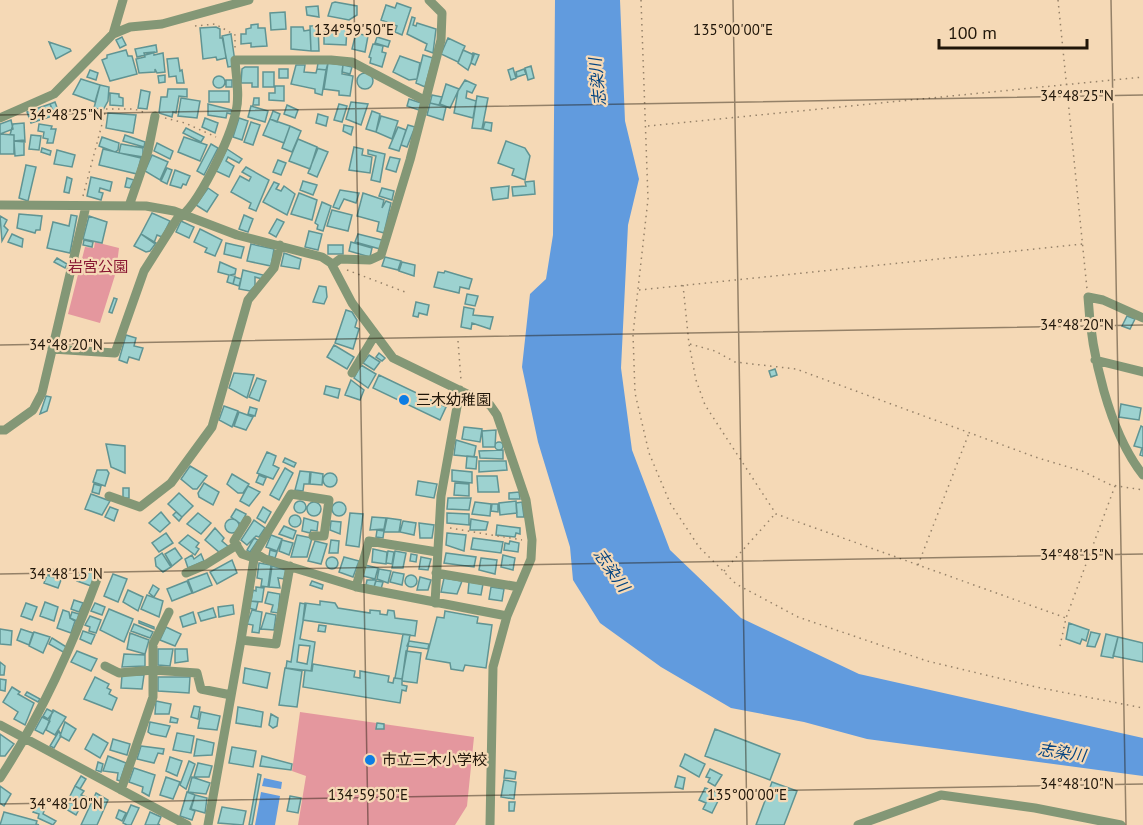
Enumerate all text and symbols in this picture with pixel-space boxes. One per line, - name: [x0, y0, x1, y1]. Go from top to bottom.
- scale bar: [939, 12, 1088, 50]
- text: 134°59'50"E: [314, 20, 394, 39]
- text: 135°00'00"E: [693, 20, 773, 39]
- text: 100 m: [948, 21, 997, 44]
- water label: 志染川: [584, 55, 609, 107]
- text: 34°48'25"N: [1040, 86, 1114, 105]
- text: 34°48'25"N: [29, 105, 103, 124]
- park label: 岩宮公園: [68, 257, 128, 276]
- text: 34°48'20"N: [1040, 315, 1114, 334]
- text: 34°48'20"N: [29, 335, 103, 354]
- place label: 三木幼稚園: [416, 390, 491, 409]
- marker: 三木幼稚園: [397, 393, 411, 407]
- water label: 志染川: [590, 545, 635, 597]
- text: 34°48'15"N: [1040, 545, 1114, 564]
- text: 34°48'15"N: [29, 564, 103, 583]
- water label: 志染川: [1037, 739, 1089, 766]
- place label: 市立三木小学校: [382, 750, 487, 769]
- marker: 市立三木小学校: [363, 753, 377, 767]
- text: 34°48'10"N: [1040, 774, 1114, 793]
- text: 134°59'50"E: [328, 785, 408, 804]
- text: 135°00'00"E: [707, 785, 787, 804]
- text: 34°48'10"N: [29, 794, 103, 813]

